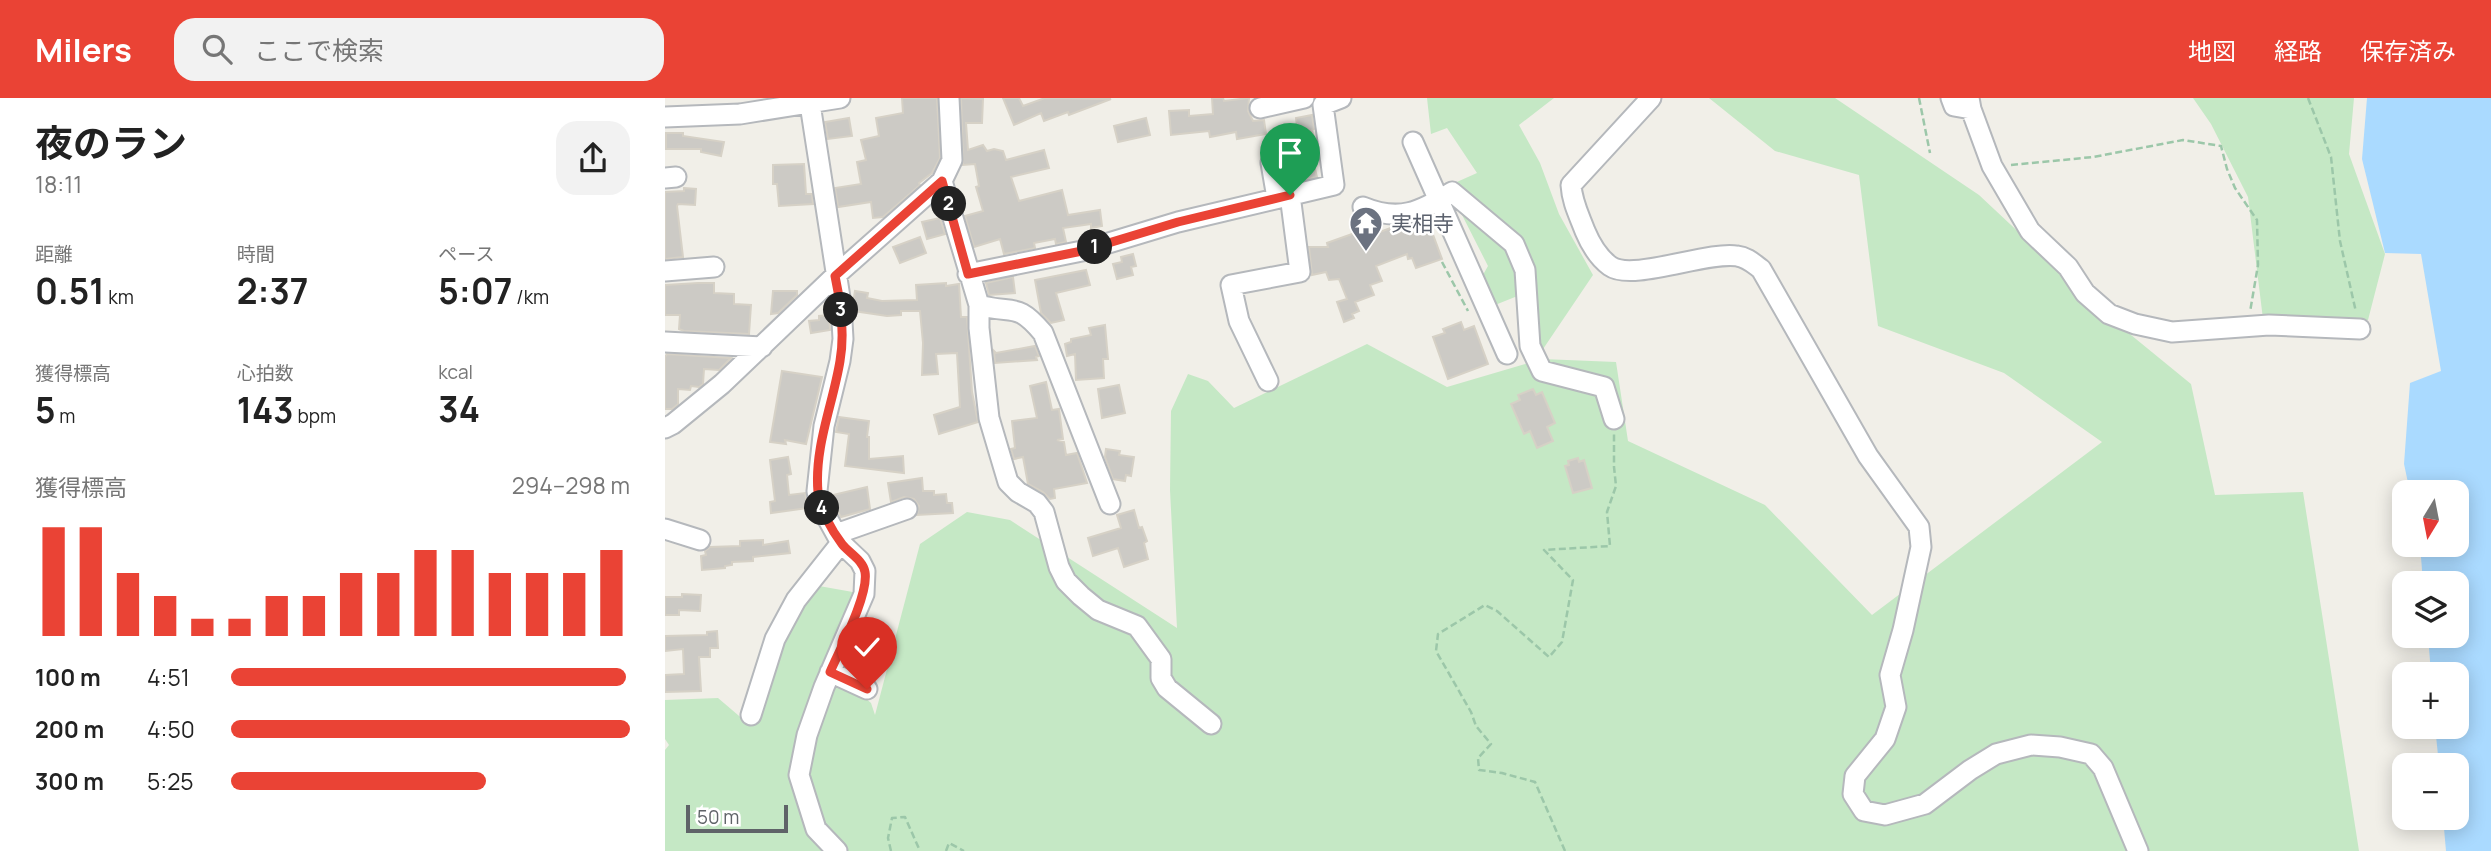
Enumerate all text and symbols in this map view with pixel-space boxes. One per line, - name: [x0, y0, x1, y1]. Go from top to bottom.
- search box: [174, 18, 664, 81]
- text: Milers: [35, 27, 132, 72]
- icon: search: [198, 30, 236, 68]
- text: ここで検索: [254, 32, 384, 68]
- text: 地図: [2188, 34, 2236, 67]
- text: 経路: [2274, 34, 2322, 67]
- text: 保存済み: [2360, 34, 2456, 67]
- text: 夜のラン: [35, 116, 187, 168]
- button: share: [556, 121, 630, 195]
- pin: [1260, 123, 1320, 195]
- icon: arrive: [1271, 134, 1309, 172]
- text: 18:11: [35, 168, 82, 200]
- pin: 2: [931, 186, 967, 222]
- text: 2: [943, 190, 954, 216]
- temple icon: 実相寺: [1347, 204, 1385, 253]
- place label: 実相寺: [1391, 209, 1454, 237]
- pin: 1: [1077, 230, 1113, 264]
- text: 1: [1090, 233, 1099, 259]
- text: 距離: [35, 241, 73, 267]
- text: 時間: [237, 241, 275, 267]
- text: ペース: [438, 241, 494, 267]
- text: 0.51: [35, 267, 105, 315]
- text: 2:37: [237, 267, 309, 315]
- text: 5:07: [438, 267, 513, 315]
- text: km: [105, 284, 134, 310]
- text: /km: [513, 284, 549, 310]
- pin: 3: [823, 292, 859, 328]
- text: 3: [835, 296, 846, 322]
- text: kcal: [438, 359, 473, 385]
- text: 獲得標高: [35, 360, 111, 386]
- text: 心拍数: [237, 360, 294, 386]
- text: 34: [438, 385, 480, 433]
- text: 5: [35, 386, 56, 434]
- text: 143: [237, 386, 294, 434]
- text: m: [56, 403, 75, 429]
- text: bpm: [294, 403, 336, 429]
- text: 294–298 m: [512, 469, 630, 501]
- text: 獲得標高: [35, 471, 127, 503]
- north arrow: [2392, 480, 2469, 556]
- map controls: [2392, 480, 2469, 830]
- pin: 4: [805, 490, 839, 526]
- text: 4: [816, 494, 827, 520]
- button: layers: [2392, 571, 2469, 648]
- pin: [837, 617, 897, 689]
- icon: check: [848, 628, 886, 666]
- text: 100 m: [35, 661, 101, 693]
- text: 4:51: [147, 661, 190, 693]
- button: +: [2392, 662, 2469, 739]
- text: 200 m: [35, 713, 104, 745]
- text: 4:50: [147, 713, 195, 745]
- button: −: [2392, 753, 2469, 830]
- text: 300 m: [35, 765, 104, 797]
- text: 5:25: [147, 765, 194, 797]
- scale bar: [686, 802, 787, 834]
- text: 50 m: [697, 804, 739, 830]

